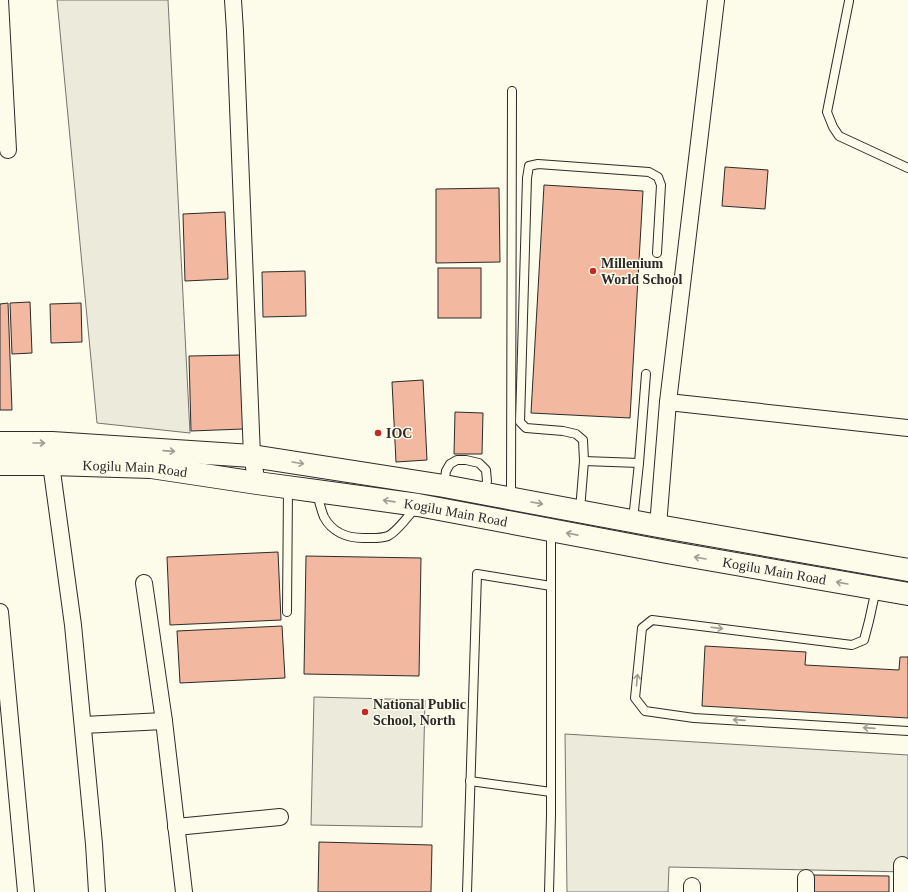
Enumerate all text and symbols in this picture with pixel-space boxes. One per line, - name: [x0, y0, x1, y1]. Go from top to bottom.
- place label: Millenium World School: [601, 256, 682, 287]
- marker: Millenium World School: [588, 266, 598, 276]
- place label: IOC: [386, 426, 412, 441]
- marker: IOC: [373, 428, 383, 438]
- one-way arrow: [32, 439, 45, 447]
- one-way arrow: [162, 447, 175, 454]
- street label: Kogilu Main Road: [82, 457, 188, 480]
- one-way arrow: [291, 459, 304, 467]
- street label: Kogilu Main Road: [403, 496, 509, 529]
- one-way arrow: [383, 497, 396, 505]
- one-way arrow: [530, 499, 543, 507]
- one-way arrow: [566, 530, 579, 538]
- one-way arrow: [694, 553, 707, 561]
- street label: Kogilu Main Road: [721, 554, 827, 587]
- one-way arrow: [836, 578, 849, 586]
- one-way arrow: [710, 624, 723, 632]
- one-way arrow: [633, 673, 640, 686]
- place label: National Public School, North: [373, 697, 466, 728]
- marker: National Public School, North: [360, 707, 370, 717]
- one-way arrow: [733, 717, 746, 724]
- one-way arrow: [863, 725, 876, 732]

